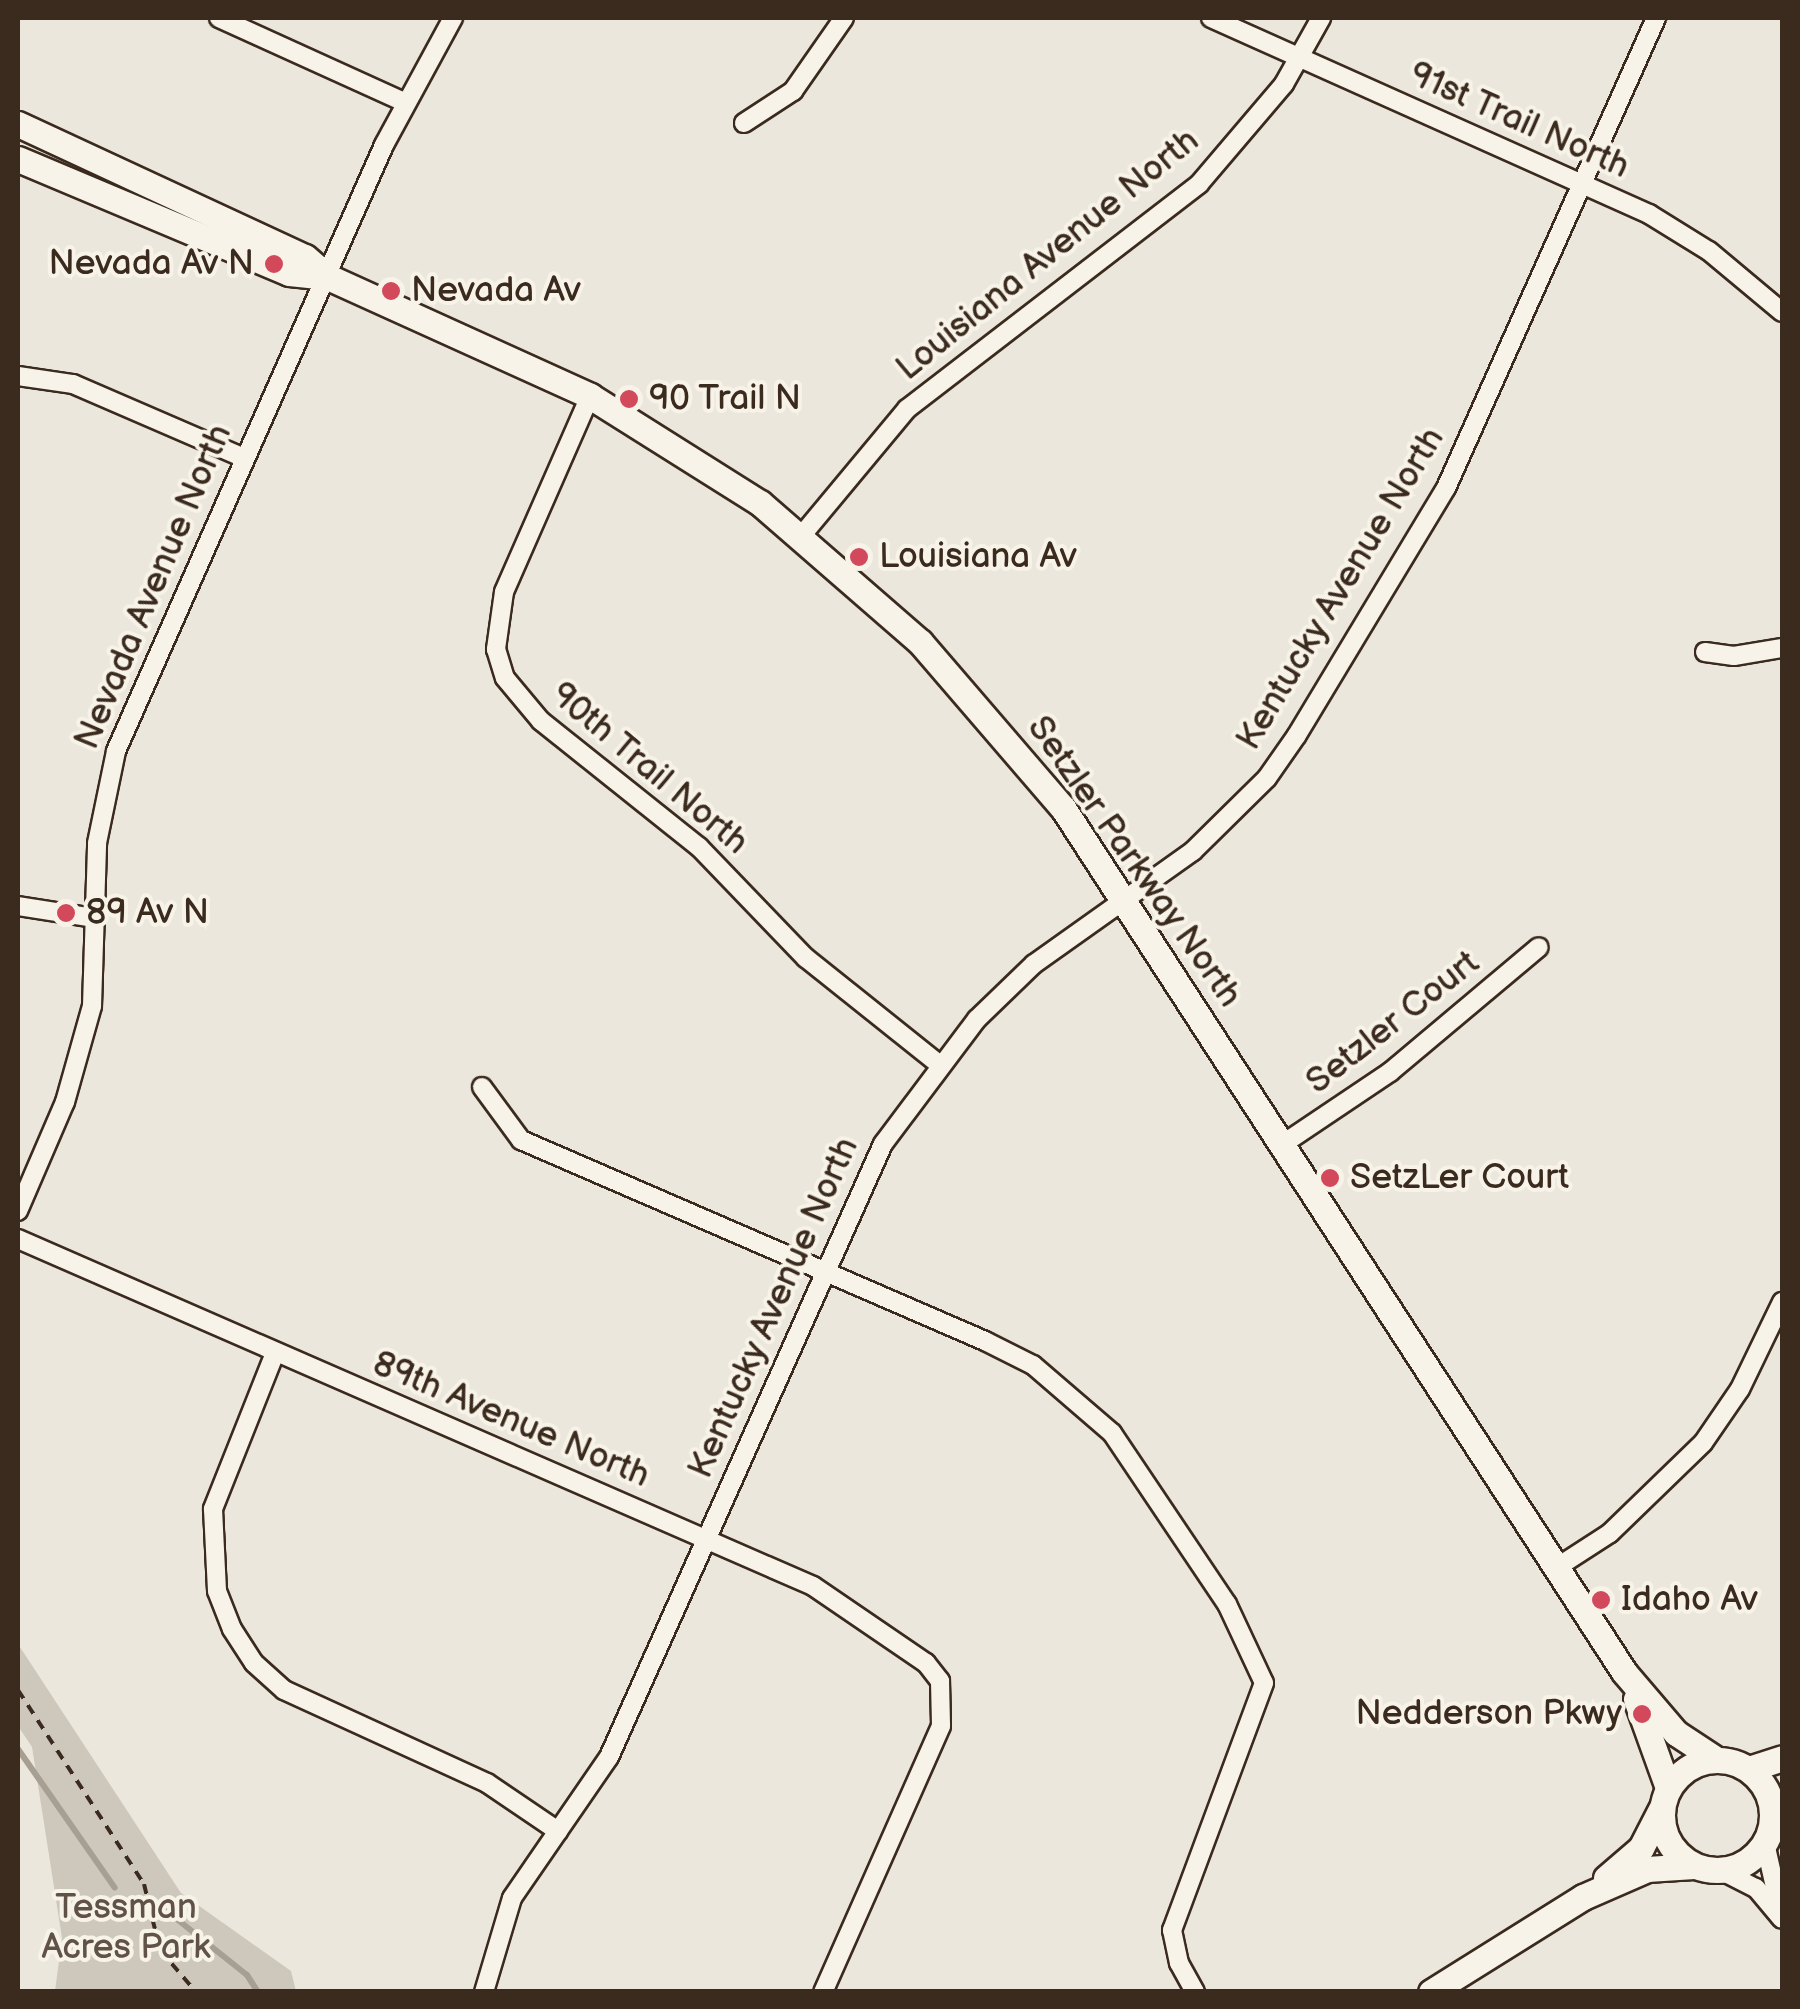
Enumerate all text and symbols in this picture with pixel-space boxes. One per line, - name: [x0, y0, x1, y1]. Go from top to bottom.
- street label: 91st Trail North: [1402, 54, 1636, 188]
- street label: Louisiana Avenue North: [888, 120, 1208, 390]
- place label: Nevada Av N: [49, 243, 254, 285]
- marker: Nevada Av N: [263, 253, 285, 275]
- place label: Nevada Av: [411, 270, 581, 312]
- marker: Nevada Av: [380, 280, 402, 302]
- place label: 90 Trail N: [649, 378, 802, 420]
- marker: 90 Trail N: [618, 388, 640, 410]
- street label: Nevada Avenue North: [67, 418, 241, 756]
- street label: Kentucky Avenue North: [1228, 419, 1454, 759]
- place label: Louisiana Av: [879, 536, 1077, 578]
- marker: Louisiana Av: [848, 546, 870, 568]
- street label: 90th Trail North: [541, 674, 757, 864]
- street label: Setzler Parkway North: [1017, 708, 1251, 1016]
- place label: 89 Av N: [86, 892, 209, 934]
- marker: 89 Av N: [55, 902, 77, 924]
- street label: Setzler Court: [1298, 943, 1488, 1103]
- street label: Kentucky Avenue North: [679, 1130, 869, 1486]
- place label: SetzLer Court: [1350, 1157, 1569, 1199]
- marker: SetzLer Court: [1319, 1167, 1341, 1189]
- street label: 89th Avenue North: [366, 1343, 656, 1497]
- place label: Idaho Av: [1621, 1579, 1758, 1621]
- marker: Idaho Av: [1590, 1589, 1612, 1611]
- place label: Nedderson Pkwy: [1356, 1693, 1622, 1735]
- marker: Nedderson Pkwy: [1631, 1703, 1653, 1725]
- park label: Tessman Acres Park: [42, 1887, 210, 1969]

